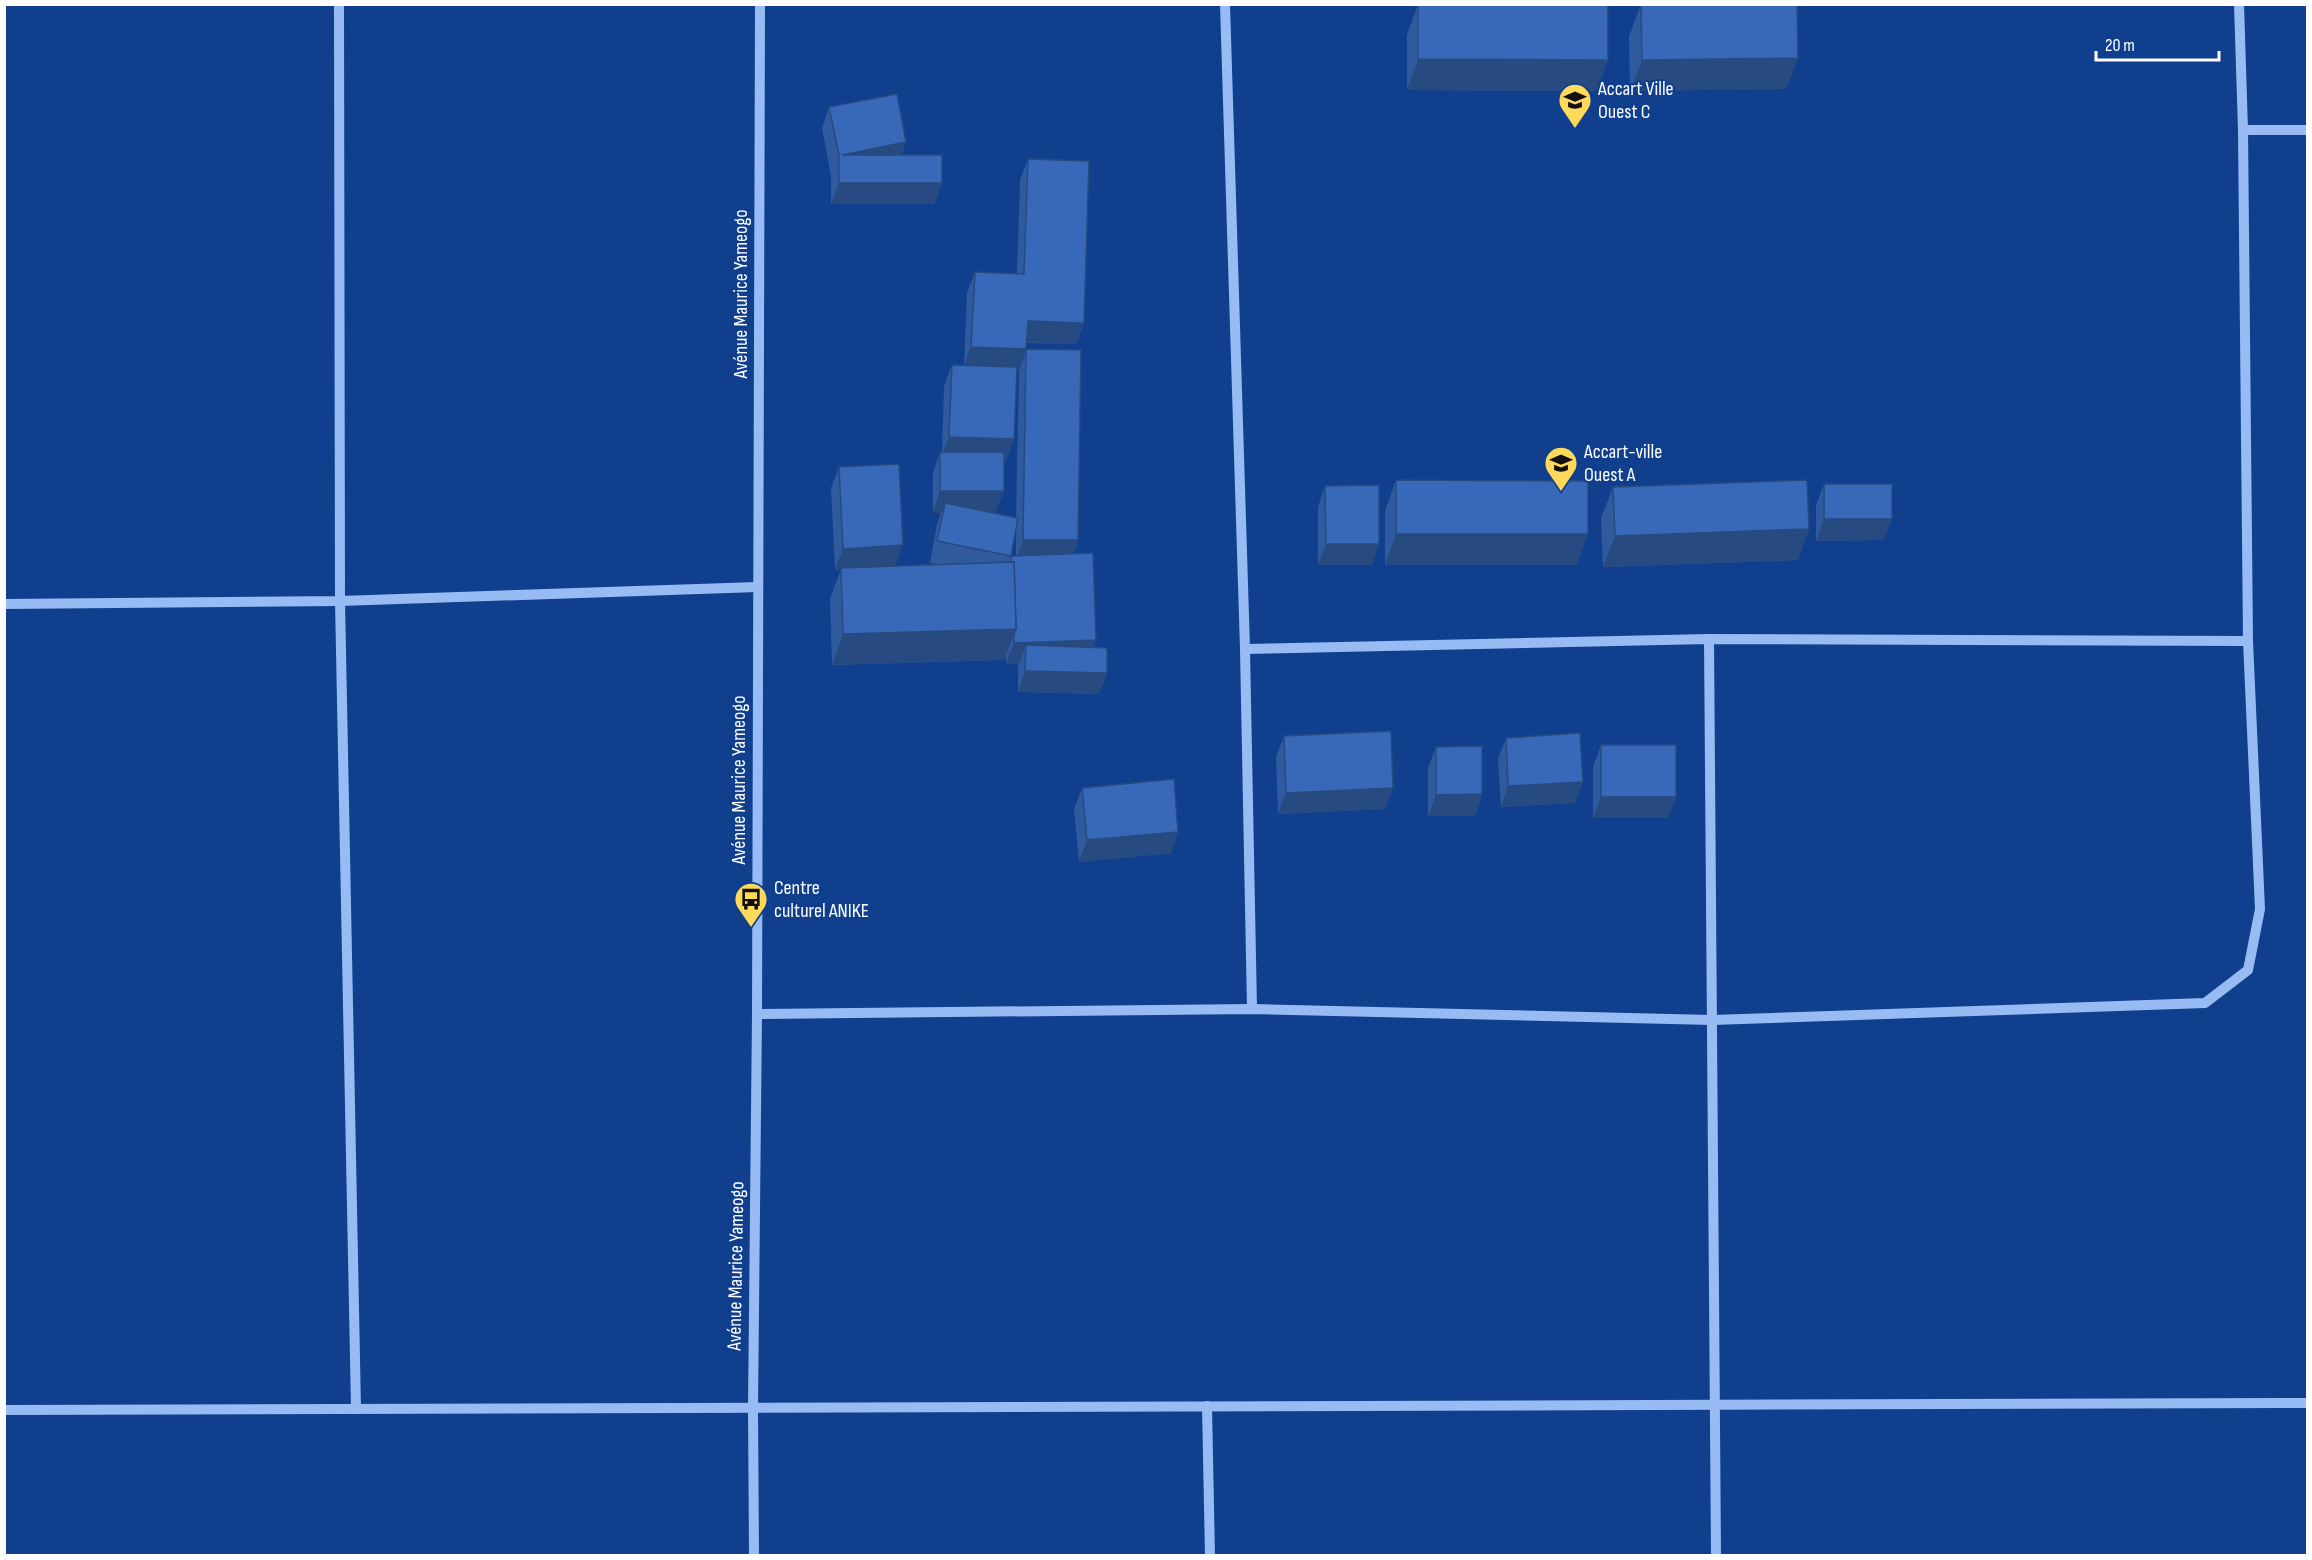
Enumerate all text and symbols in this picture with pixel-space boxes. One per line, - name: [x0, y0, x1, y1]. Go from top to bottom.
- scale bar: [2096, 24, 2219, 62]
- text: 20 m: [2105, 35, 2135, 56]
- place label: Accart Ville Ouest C: [1597, 77, 1674, 124]
- school or university icon: Accart Ville Ouest C: [1557, 82, 1593, 129]
- street label: Avénue Maurice Yameogo: [729, 209, 753, 380]
- place label: Accart-ville Ouest A: [1583, 440, 1662, 487]
- school or university icon: Accart-ville Ouest A: [1543, 445, 1579, 492]
- street label: Avénue Maurice Yameogo: [727, 695, 751, 866]
- place label: Centre culturel ANIKE: [774, 876, 869, 923]
- bus stop icon: Centre culturel ANIKE: [733, 881, 769, 928]
- street label: Avénue Maurice Yameogo: [723, 1181, 749, 1352]

